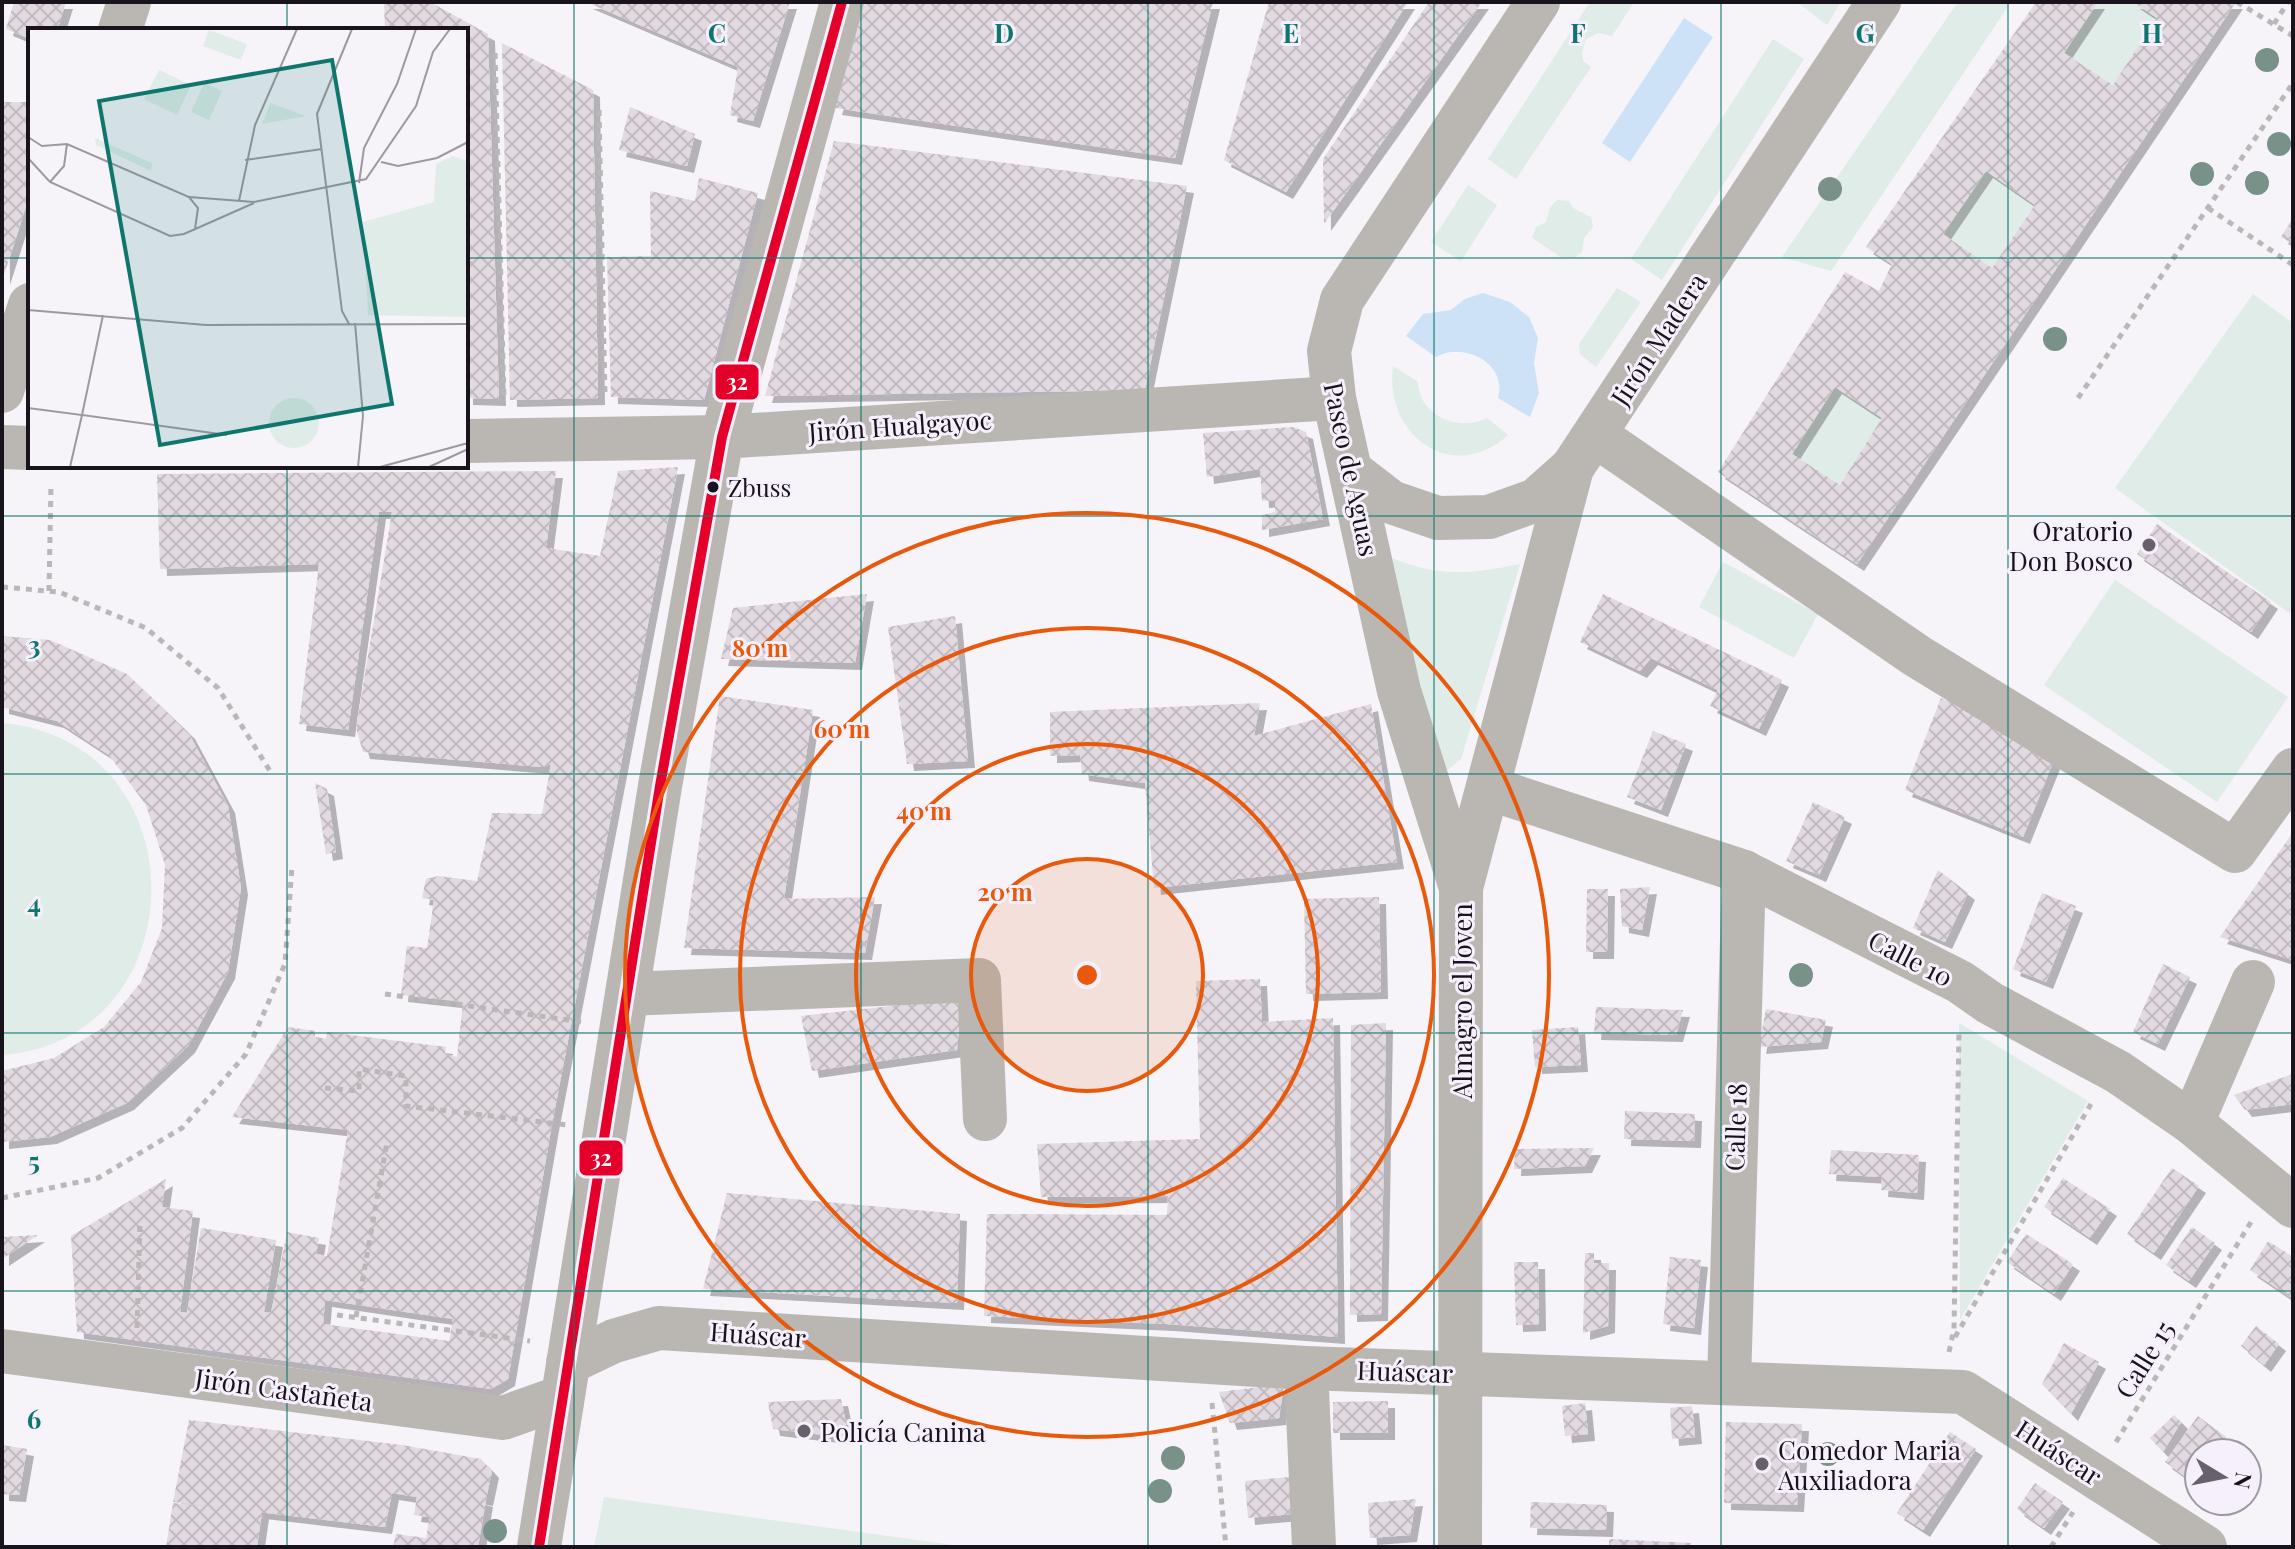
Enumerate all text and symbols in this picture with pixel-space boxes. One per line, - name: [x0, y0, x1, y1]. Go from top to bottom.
- text: C: [708, 15, 726, 50]
- text: D: [994, 15, 1014, 50]
- text: E: [1283, 15, 1299, 50]
- text: F: [1570, 15, 1586, 50]
- text: G: [1855, 15, 1875, 50]
- text: H: [2142, 15, 2162, 50]
- inset map: [28, 28, 468, 468]
- street label: Jirón Madera: [1602, 266, 1714, 413]
- line badge: 32: [714, 363, 760, 401]
- text: 32: [726, 366, 748, 396]
- street label: Paseo de Aguas: [1316, 379, 1388, 559]
- street label: Jirón Hualgayoc: [806, 401, 993, 449]
- place label: Zbuss: [728, 471, 791, 503]
- marker: Zbuss: [705, 479, 721, 495]
- place label: Oratorio Don Bosco: [2009, 513, 2133, 578]
- marker: Oratorio Don Bosco: [2140, 536, 2158, 554]
- text: 3: [28, 627, 40, 662]
- text: 80 m: [732, 631, 788, 663]
- text: 60 m: [814, 712, 870, 744]
- text: 40 m: [896, 794, 952, 826]
- text: 20 m: [977, 875, 1033, 907]
- text: 4: [27, 885, 41, 920]
- street label: Almagro el Joven: [1444, 903, 1479, 1100]
- street label: Calle 10: [1863, 922, 1959, 994]
- centre of rings: [1073, 961, 1101, 989]
- street label: Calle 18: [1716, 1082, 1754, 1172]
- line badge: 32: [578, 1139, 624, 1177]
- text: 32: [590, 1142, 612, 1172]
- text: 5: [28, 1143, 40, 1178]
- street label: Huáscar: [709, 1313, 808, 1355]
- street label: Calle 15: [2107, 1314, 2181, 1404]
- street label: Huáscar: [1356, 1352, 1454, 1390]
- street label: Jirón Castañeta: [192, 1359, 375, 1419]
- text: 6: [27, 1401, 41, 1436]
- street label: Huáscar: [2009, 1411, 2109, 1493]
- place label: Policía Canina: [820, 1414, 986, 1449]
- marker: Policía Canina: [795, 1422, 813, 1440]
- place label: Comedor Maria Auxiliadora: [1777, 1432, 1961, 1497]
- north arrow: [2183, 1437, 2263, 1517]
- marker: Comedor Maria Auxiliadora: [1753, 1455, 1771, 1473]
- text: N: [2228, 1470, 2260, 1491]

